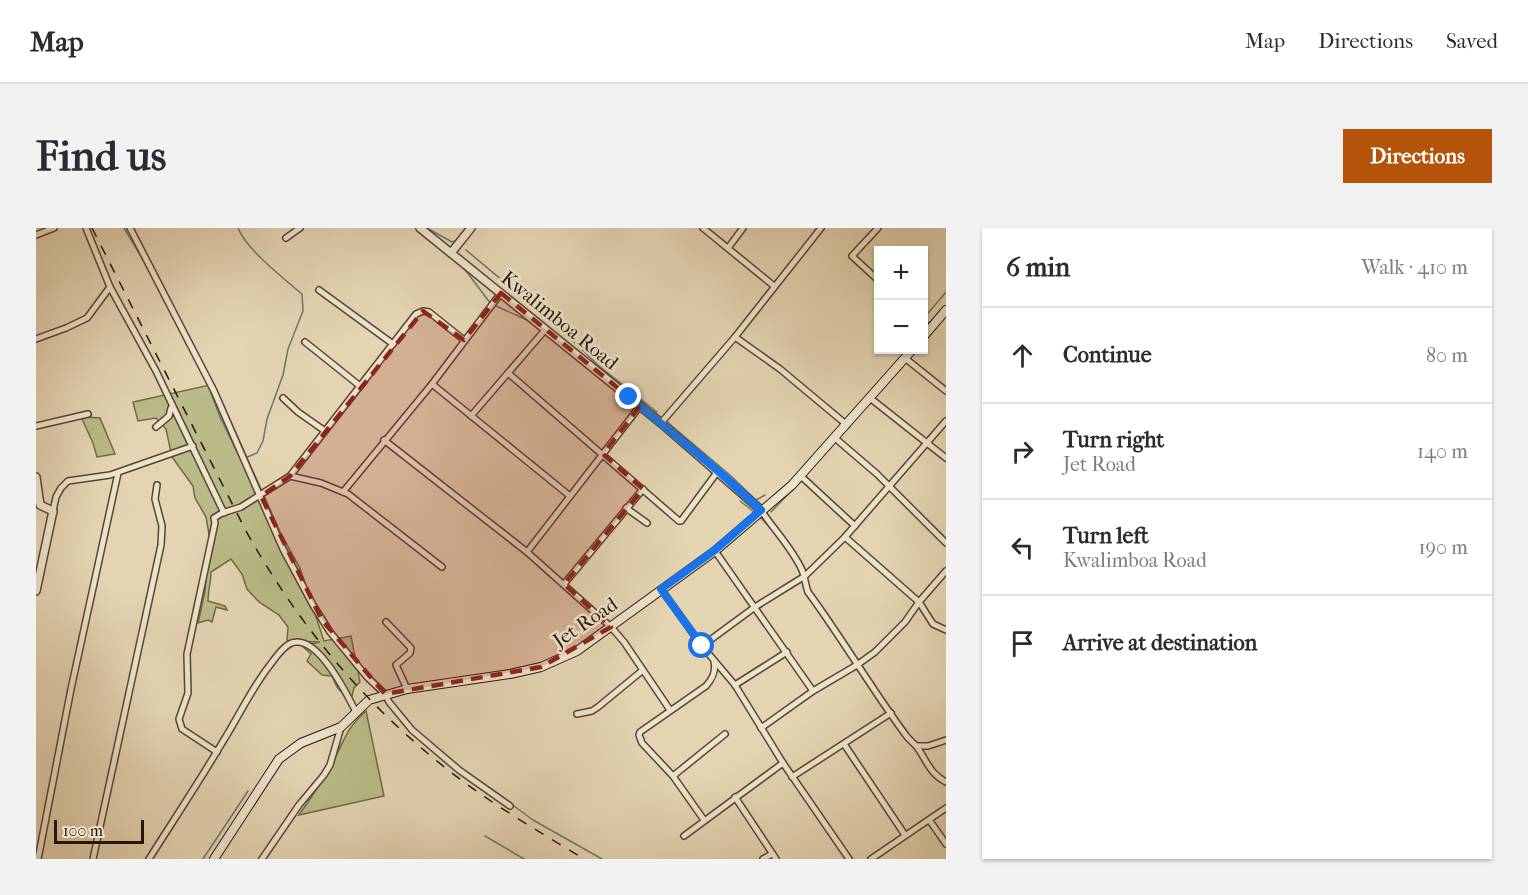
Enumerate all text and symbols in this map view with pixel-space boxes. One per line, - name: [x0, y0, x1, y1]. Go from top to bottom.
- text: Map: [30, 25, 84, 58]
- text: Map: [1245, 29, 1285, 53]
- text: Directions: [1318, 29, 1413, 53]
- text: Saved: [1446, 29, 1498, 53]
- button: Directions: [1343, 129, 1492, 183]
- text: Find us: [36, 132, 166, 181]
- map controls: [874, 246, 928, 354]
- button: +: [874, 246, 928, 300]
- text: 6 min: [1006, 252, 1070, 283]
- text: Walk · 410 m: [1361, 256, 1468, 279]
- street label: Kwalimboa Road: [497, 266, 624, 375]
- button: −: [874, 300, 928, 354]
- icon: ahead: [1006, 339, 1039, 372]
- text: Continue: [1063, 342, 1152, 368]
- text: 80 m: [1426, 344, 1468, 367]
- route end: [615, 383, 641, 409]
- text: Turn right: [1063, 427, 1164, 453]
- icon: right: [1006, 435, 1039, 468]
- text: 140 m: [1417, 440, 1468, 463]
- text: Jet Road: [1063, 453, 1136, 476]
- text: Turn left: [1063, 523, 1149, 549]
- icon: left: [1006, 531, 1039, 564]
- text: 190 m: [1418, 536, 1468, 559]
- text: Kwalimboa Road: [1063, 549, 1207, 572]
- street label: Jet Road: [547, 592, 623, 653]
- icon: arrive: [1006, 627, 1039, 660]
- text: Arrive at destination: [1063, 630, 1257, 656]
- route start: [688, 632, 714, 658]
- scale bar: [54, 817, 144, 844]
- text: 100 m: [63, 821, 103, 840]

